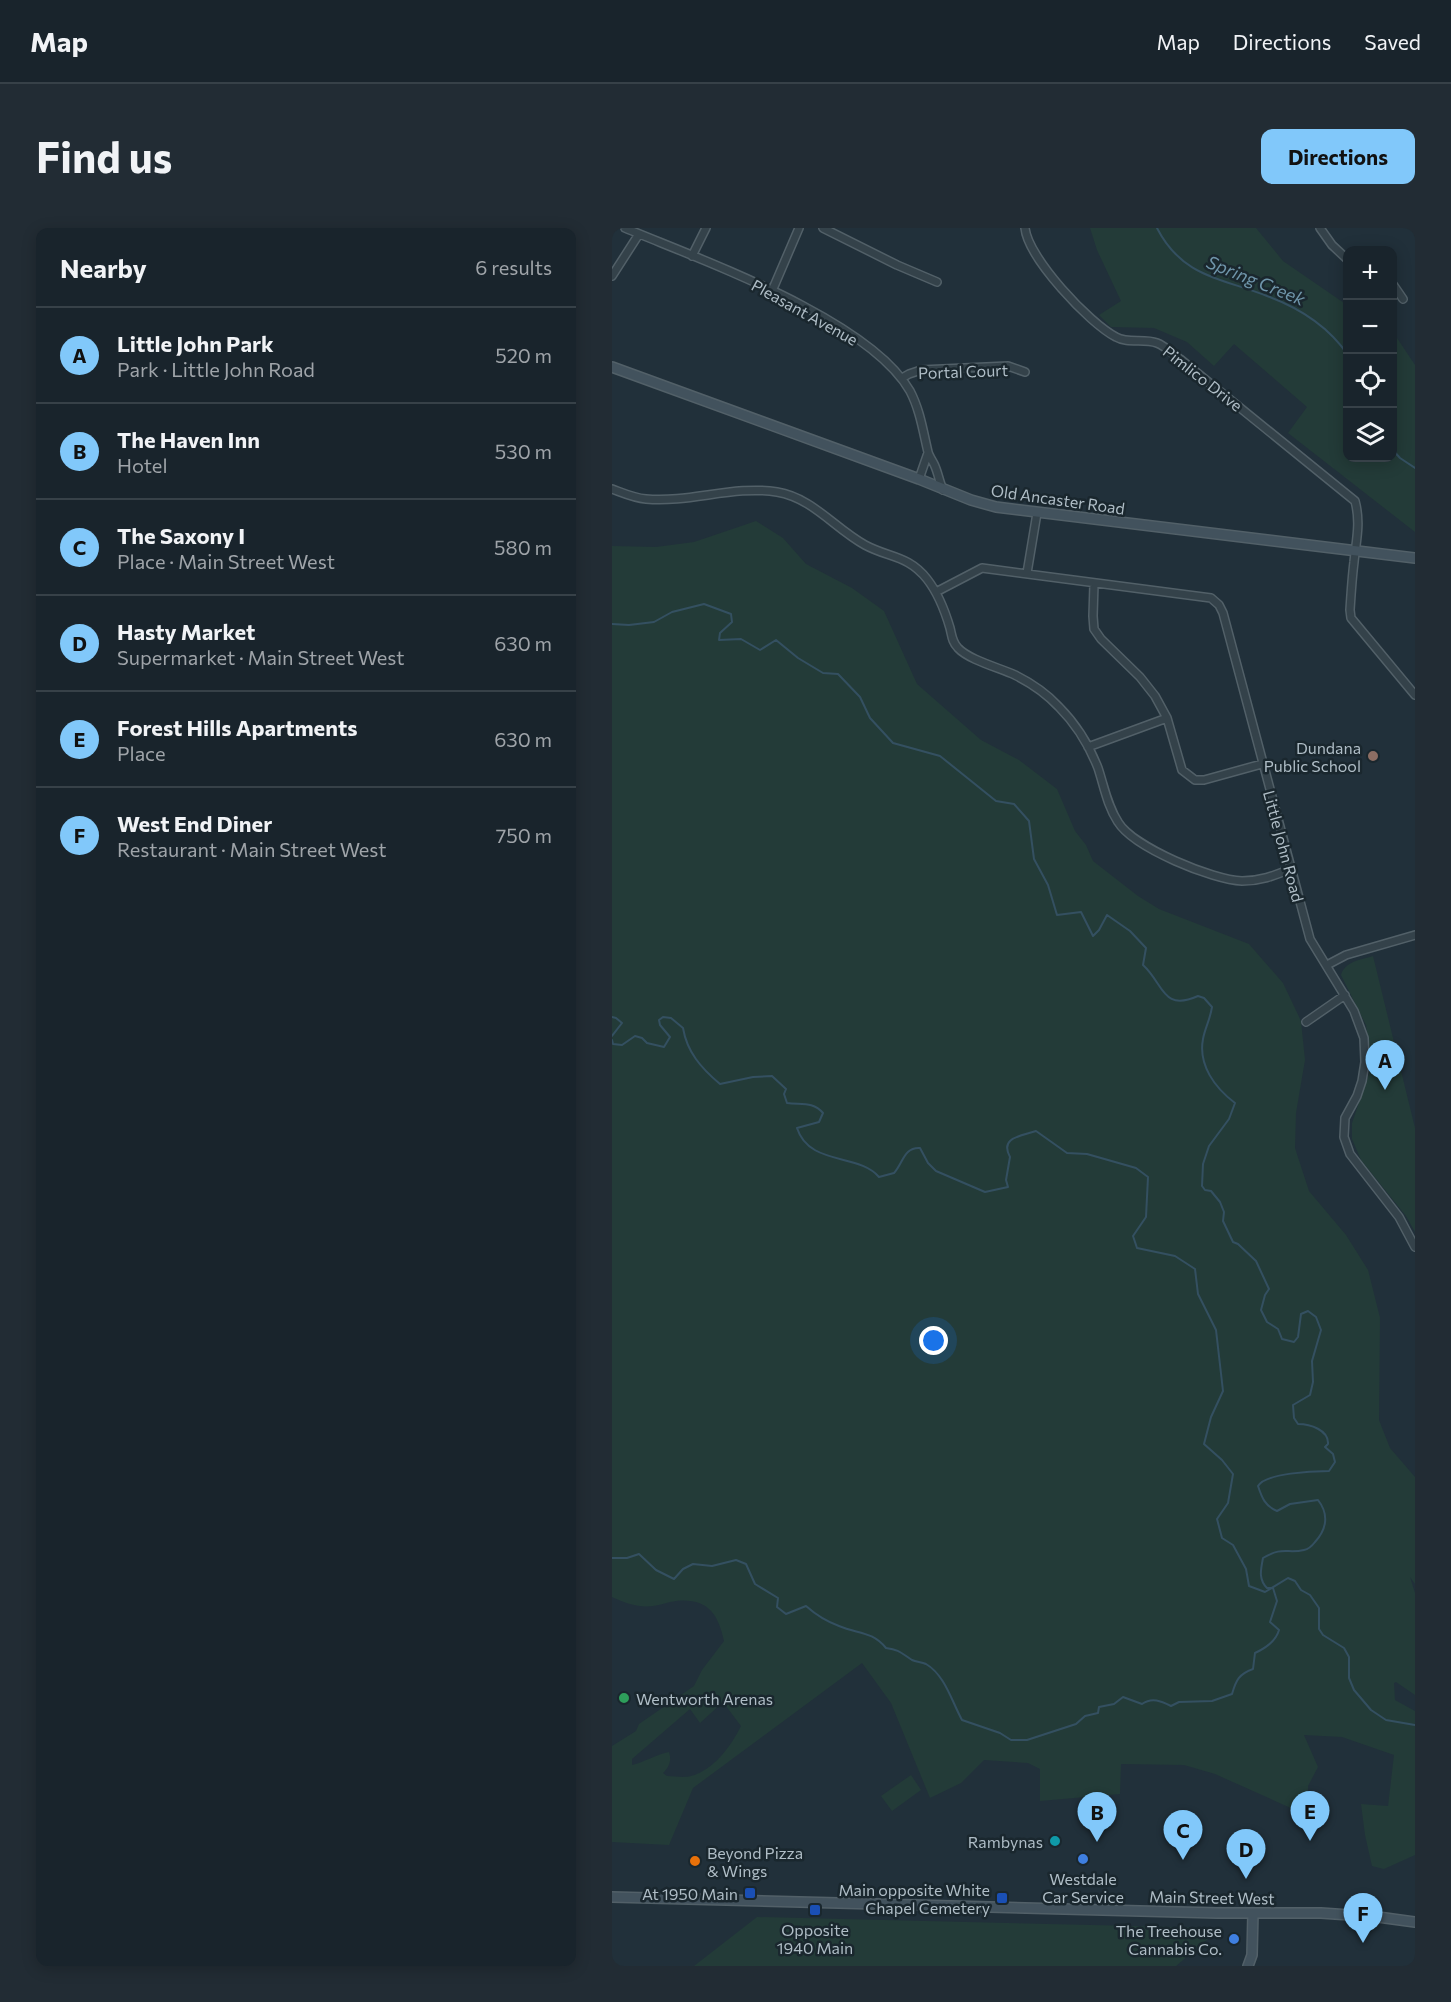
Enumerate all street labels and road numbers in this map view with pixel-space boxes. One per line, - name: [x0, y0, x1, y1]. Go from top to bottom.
- street label: Pleasant Avenue: [748, 275, 862, 349]
- street label: Pimlico Drive: [1160, 341, 1246, 415]
- street label: Portal Court: [918, 360, 1009, 382]
- street label: Old Ancaster Road: [990, 480, 1126, 518]
- street label: Little John Road: [1260, 788, 1308, 904]
- street label: Main Street West: [1149, 1886, 1275, 1908]

